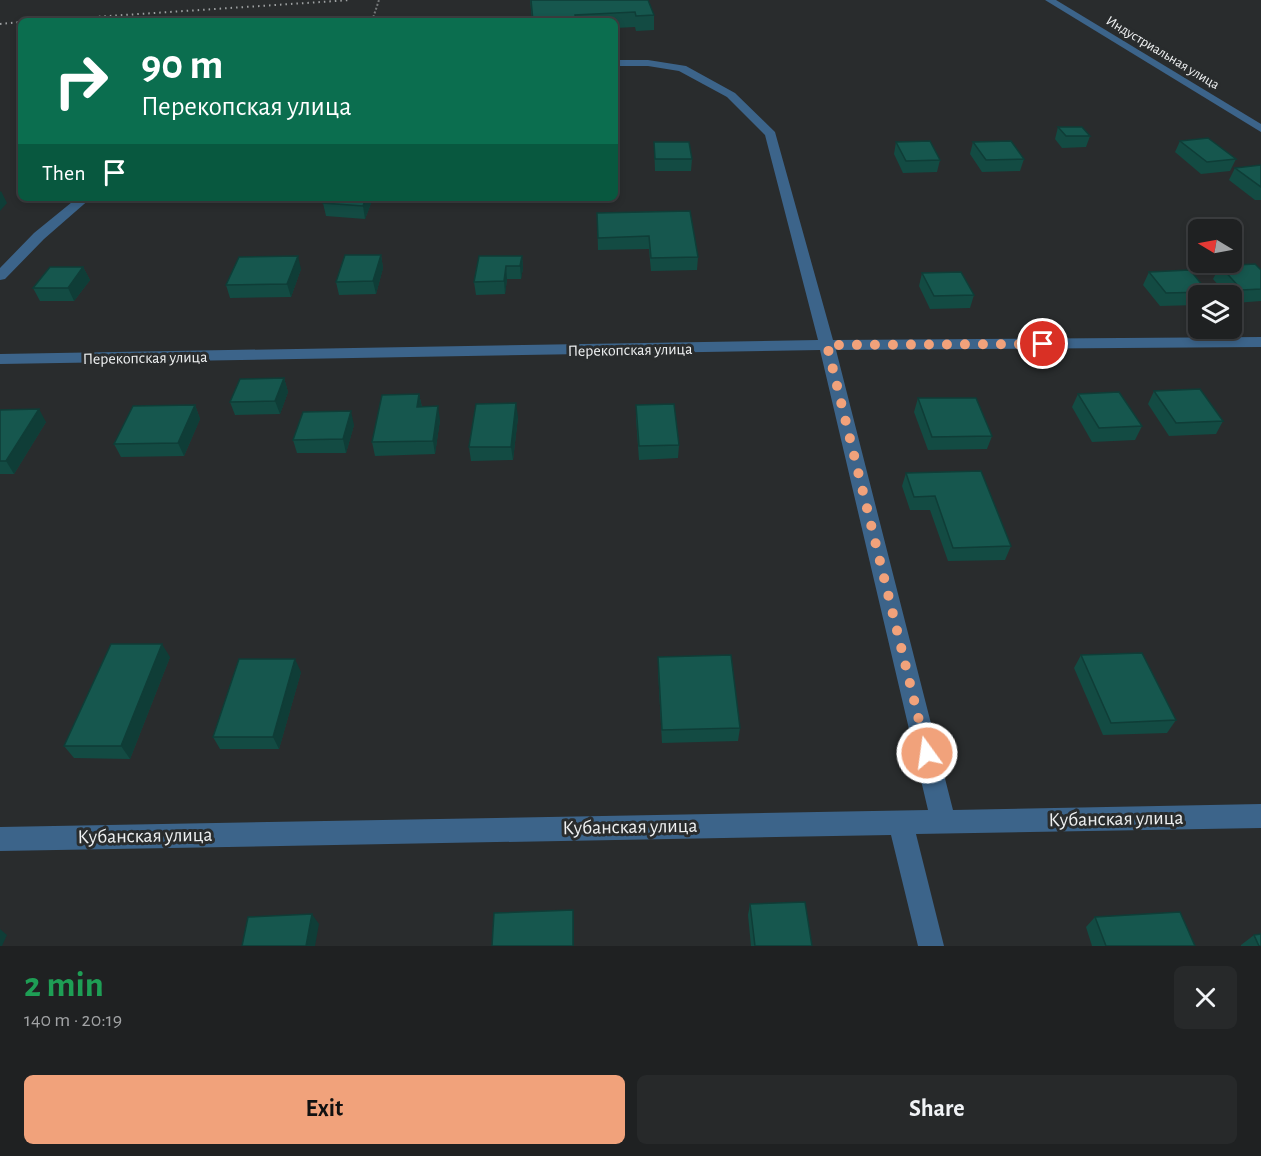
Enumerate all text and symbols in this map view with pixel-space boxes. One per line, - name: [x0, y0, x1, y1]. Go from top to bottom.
- street label: Индустриальная улица: [1103, 13, 1222, 93]
- icon: right: [42, 42, 120, 120]
- text: 90 m: [141, 44, 223, 86]
- text: Перекопская улица: [141, 93, 352, 120]
- icon: arrive: [98, 156, 131, 189]
- text: Then: [42, 162, 86, 184]
- north arrow: [1188, 219, 1242, 273]
- map controls: [1188, 219, 1242, 339]
- button: layers: [1188, 285, 1242, 339]
- pin: [1017, 318, 1068, 369]
- icon: arrive: [1026, 327, 1059, 360]
- street label: Перекопская улица: [567, 341, 693, 360]
- street label: Перекопская улица: [82, 349, 208, 368]
- position arrow: [895, 721, 959, 785]
- street label: Кубанская улица: [1048, 808, 1184, 830]
- street label: Кубанская улица: [562, 816, 698, 838]
- street label: Кубанская улица: [77, 825, 213, 847]
- button: close: [1174, 966, 1237, 1029]
- text: 2 min: [24, 967, 104, 1003]
- text: 140 m · 20:19: [24, 1010, 122, 1030]
- button: Exit: [24, 1075, 625, 1144]
- button: Share: [637, 1075, 1237, 1144]

